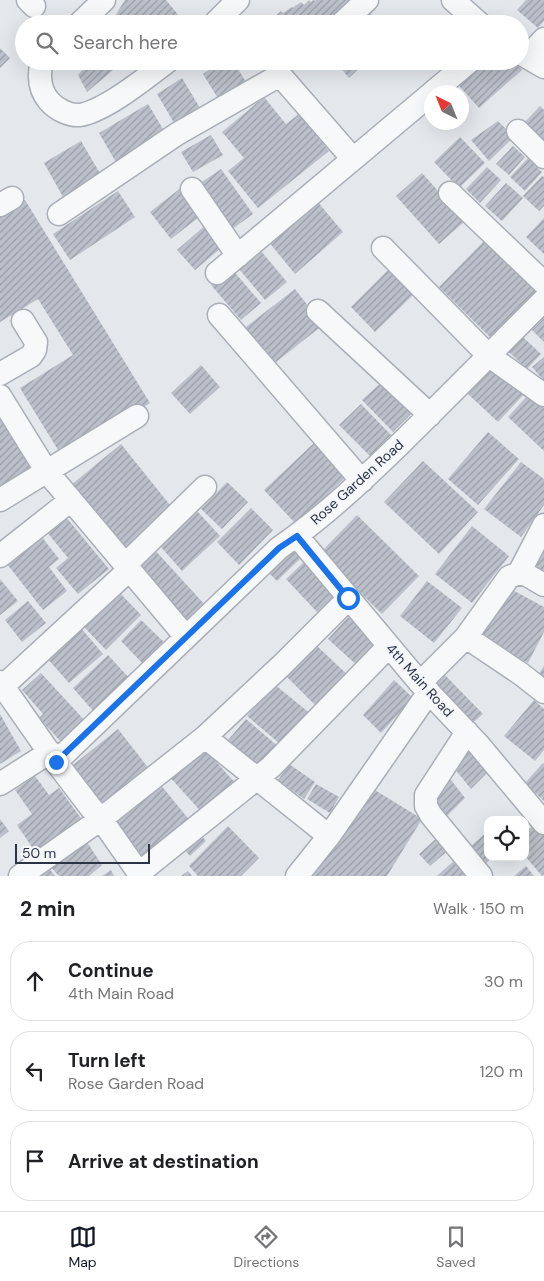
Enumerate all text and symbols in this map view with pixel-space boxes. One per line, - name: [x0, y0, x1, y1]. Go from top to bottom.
- search box: [15, 15, 529, 70]
- icon: search: [33, 29, 61, 57]
- text: Search here: [73, 30, 178, 55]
- north arrow: [424, 85, 469, 130]
- street label: Rose Garden Road: [307, 435, 407, 529]
- route start: [337, 587, 360, 610]
- street label: 4th Main Road: [382, 639, 458, 721]
- route end: [45, 751, 68, 774]
- map controls: [484, 816, 529, 861]
- button: locate: [484, 816, 529, 861]
- scale bar: [15, 841, 150, 864]
- text: 50 m: [22, 844, 56, 862]
- text: 2 min: [20, 895, 76, 923]
- text: Walk · 150 m: [433, 898, 524, 919]
- text: Continue: [68, 958, 154, 983]
- icon: ahead: [21, 967, 49, 995]
- text: 30 m: [484, 971, 523, 992]
- text: 4th Main Road: [68, 983, 174, 1004]
- text: Turn left: [68, 1048, 146, 1073]
- icon: left: [21, 1057, 49, 1085]
- text: 120 m: [479, 1061, 523, 1082]
- text: Rose Garden Road: [68, 1073, 204, 1094]
- icon: arrive: [21, 1147, 49, 1175]
- text: Arrive at destination: [68, 1149, 259, 1174]
- tab: Map: [68, 1223, 97, 1271]
- tab: Directions: [234, 1223, 299, 1271]
- tab: Saved: [436, 1223, 476, 1271]

